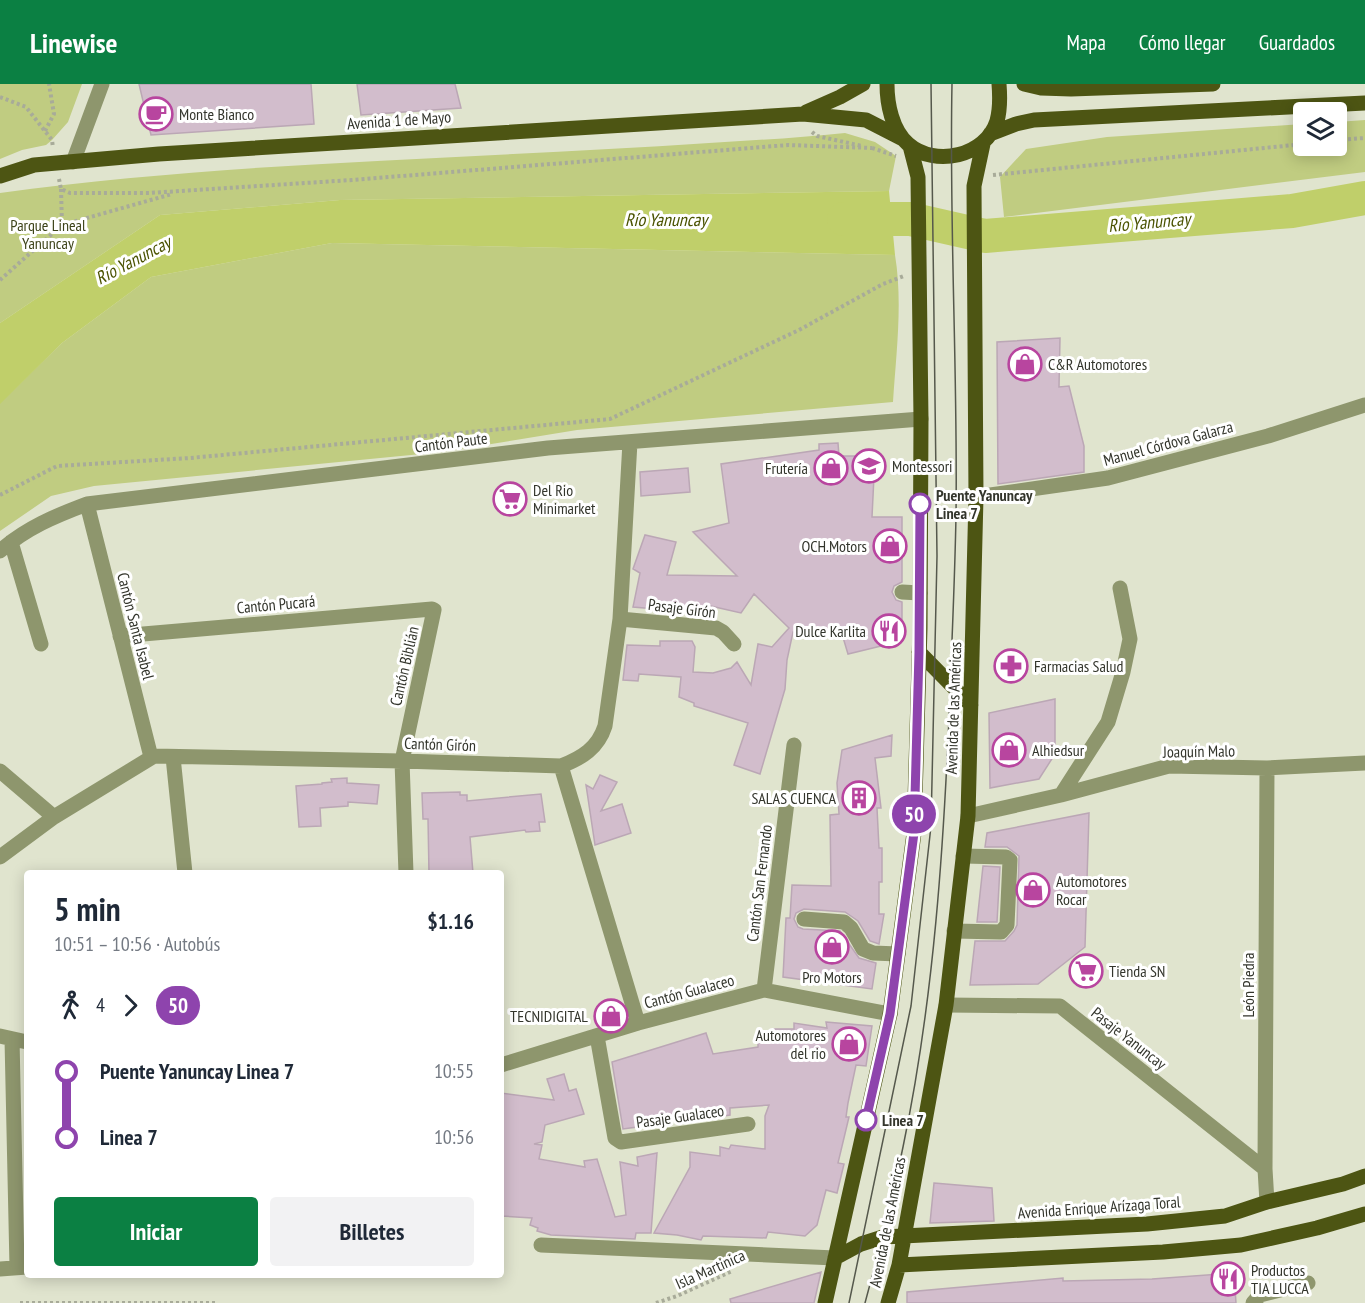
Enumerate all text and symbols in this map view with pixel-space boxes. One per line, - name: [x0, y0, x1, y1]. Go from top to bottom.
- text: Linewise: [30, 24, 118, 61]
- text: Mapa: [1067, 29, 1106, 56]
- text: Cómo llegar: [1139, 29, 1226, 56]
- text: Guardados: [1259, 29, 1335, 56]
- cafe icon: Monte Bianco: [138, 96, 174, 132]
- map controls: [1293, 102, 1347, 156]
- button: layers: [1293, 102, 1347, 156]
- place label: Monte Bianco: [179, 104, 254, 124]
- street label: Avenida 1 de Mayo: [346, 106, 452, 134]
- water label: Río Yanuncay: [1107, 207, 1193, 237]
- water label: Río Yanuncay: [625, 208, 709, 231]
- park label: Parque Lineal Yanuncay: [10, 215, 86, 253]
- water label: Río Yanuncay: [91, 230, 177, 289]
- shop icon: C&R Automotores: [1007, 346, 1043, 382]
- place label: C&R Automotores: [1048, 354, 1147, 374]
- street label: Manuel Córdova Galarza: [1101, 416, 1235, 470]
- street label: Cantón Paute: [413, 428, 489, 456]
- school or university icon: Montessori: [851, 448, 887, 484]
- shop icon: Frutería: [813, 450, 849, 486]
- place label: Montessori: [892, 456, 953, 476]
- place label: Frutería: [765, 458, 808, 478]
- place label: Del Rio Minimarket: [533, 480, 596, 518]
- supermarket icon: Del Rio Minimarket: [492, 481, 528, 517]
- place label: Puente Yanuncay Linea 7: [936, 485, 1033, 523]
- marker: Puente Yanuncay Linea 7: [909, 493, 931, 515]
- shop icon: OCH.Motors: [872, 528, 908, 564]
- place label: OCH.Motors: [801, 536, 867, 556]
- street label: Cantón Santa Isabel: [113, 570, 159, 682]
- street label: Cantón Pucará: [236, 591, 316, 617]
- street label: Pasaje Girón: [647, 594, 717, 622]
- restaurant icon: Dulce Karlita: [871, 613, 907, 649]
- place label: Dulce Karlita: [795, 621, 866, 641]
- street label: Cantón Biblián: [385, 624, 423, 708]
- street label: Avenida de las Américas: [941, 641, 965, 775]
- pharmacy icon: Farmacias Salud: [993, 648, 1029, 684]
- place label: Farmacias Salud: [1034, 656, 1123, 676]
- shop icon: Alhiedsur: [991, 732, 1027, 768]
- street label: Cantón Girón: [404, 733, 476, 755]
- place label: Alhiedsur: [1032, 740, 1085, 760]
- street label: Joaquín Malo: [1162, 740, 1235, 762]
- building icon: SALAS CUENCA: [841, 780, 877, 816]
- place label: SALAS CUENCA: [751, 788, 836, 808]
- line badge: 50: [887, 794, 941, 834]
- text: 50: [904, 801, 924, 828]
- street label: Cantón San Fernando: [742, 823, 776, 943]
- place label: Automotores Rocar: [1056, 871, 1127, 909]
- shop icon: Automotores Rocar: [1015, 872, 1051, 908]
- text: 5 min: [54, 887, 121, 930]
- text: $1.16: [427, 907, 474, 935]
- shop icon: Pro Motors: [814, 929, 850, 965]
- text: 10:51 – 10:56 · Autobús: [54, 931, 220, 957]
- supermarket icon: Tienda SN: [1068, 953, 1104, 989]
- street label: León Piedra: [1238, 953, 1258, 1017]
- place label: Tienda SN: [1109, 961, 1165, 981]
- place label: Pro Motors: [802, 967, 862, 987]
- street label: Cantón Gualaceo: [642, 969, 736, 1013]
- icon: walk: [54, 989, 87, 1022]
- icon: forward: [114, 989, 147, 1022]
- text: 4: [96, 992, 105, 1018]
- text: 50: [168, 992, 188, 1019]
- shop icon: TECNIDIGITAL: [593, 998, 629, 1034]
- street label: Pasaje Yanuncay: [1087, 1002, 1171, 1074]
- place label: TECNIDIGITAL: [510, 1006, 588, 1026]
- place label: Automotores del rio: [755, 1025, 826, 1063]
- shop icon: Automotores del rio: [831, 1026, 867, 1062]
- text: Puente Yanuncay Linea 7: [100, 1057, 294, 1085]
- text: 10:55: [434, 1058, 474, 1084]
- street label: Pasaje Gualaceo: [635, 1100, 725, 1132]
- marker: Linea 7: [855, 1109, 877, 1131]
- place label: Linea 7: [882, 1110, 924, 1130]
- text: Linea 7: [100, 1123, 158, 1151]
- text: 10:56: [434, 1124, 474, 1150]
- street label: Avenida de las Américas: [865, 1155, 909, 1289]
- street label: Avenida Enrique Arízaga Toral: [1017, 1191, 1181, 1223]
- button: Iniciar: [54, 1197, 258, 1266]
- button: Billetes: [270, 1197, 474, 1266]
- street label: Isla Martinica: [672, 1245, 748, 1293]
- place label: Productos TIA LUCCA: [1251, 1260, 1309, 1298]
- restaurant icon: Productos TIA LUCCA: [1210, 1261, 1246, 1297]

